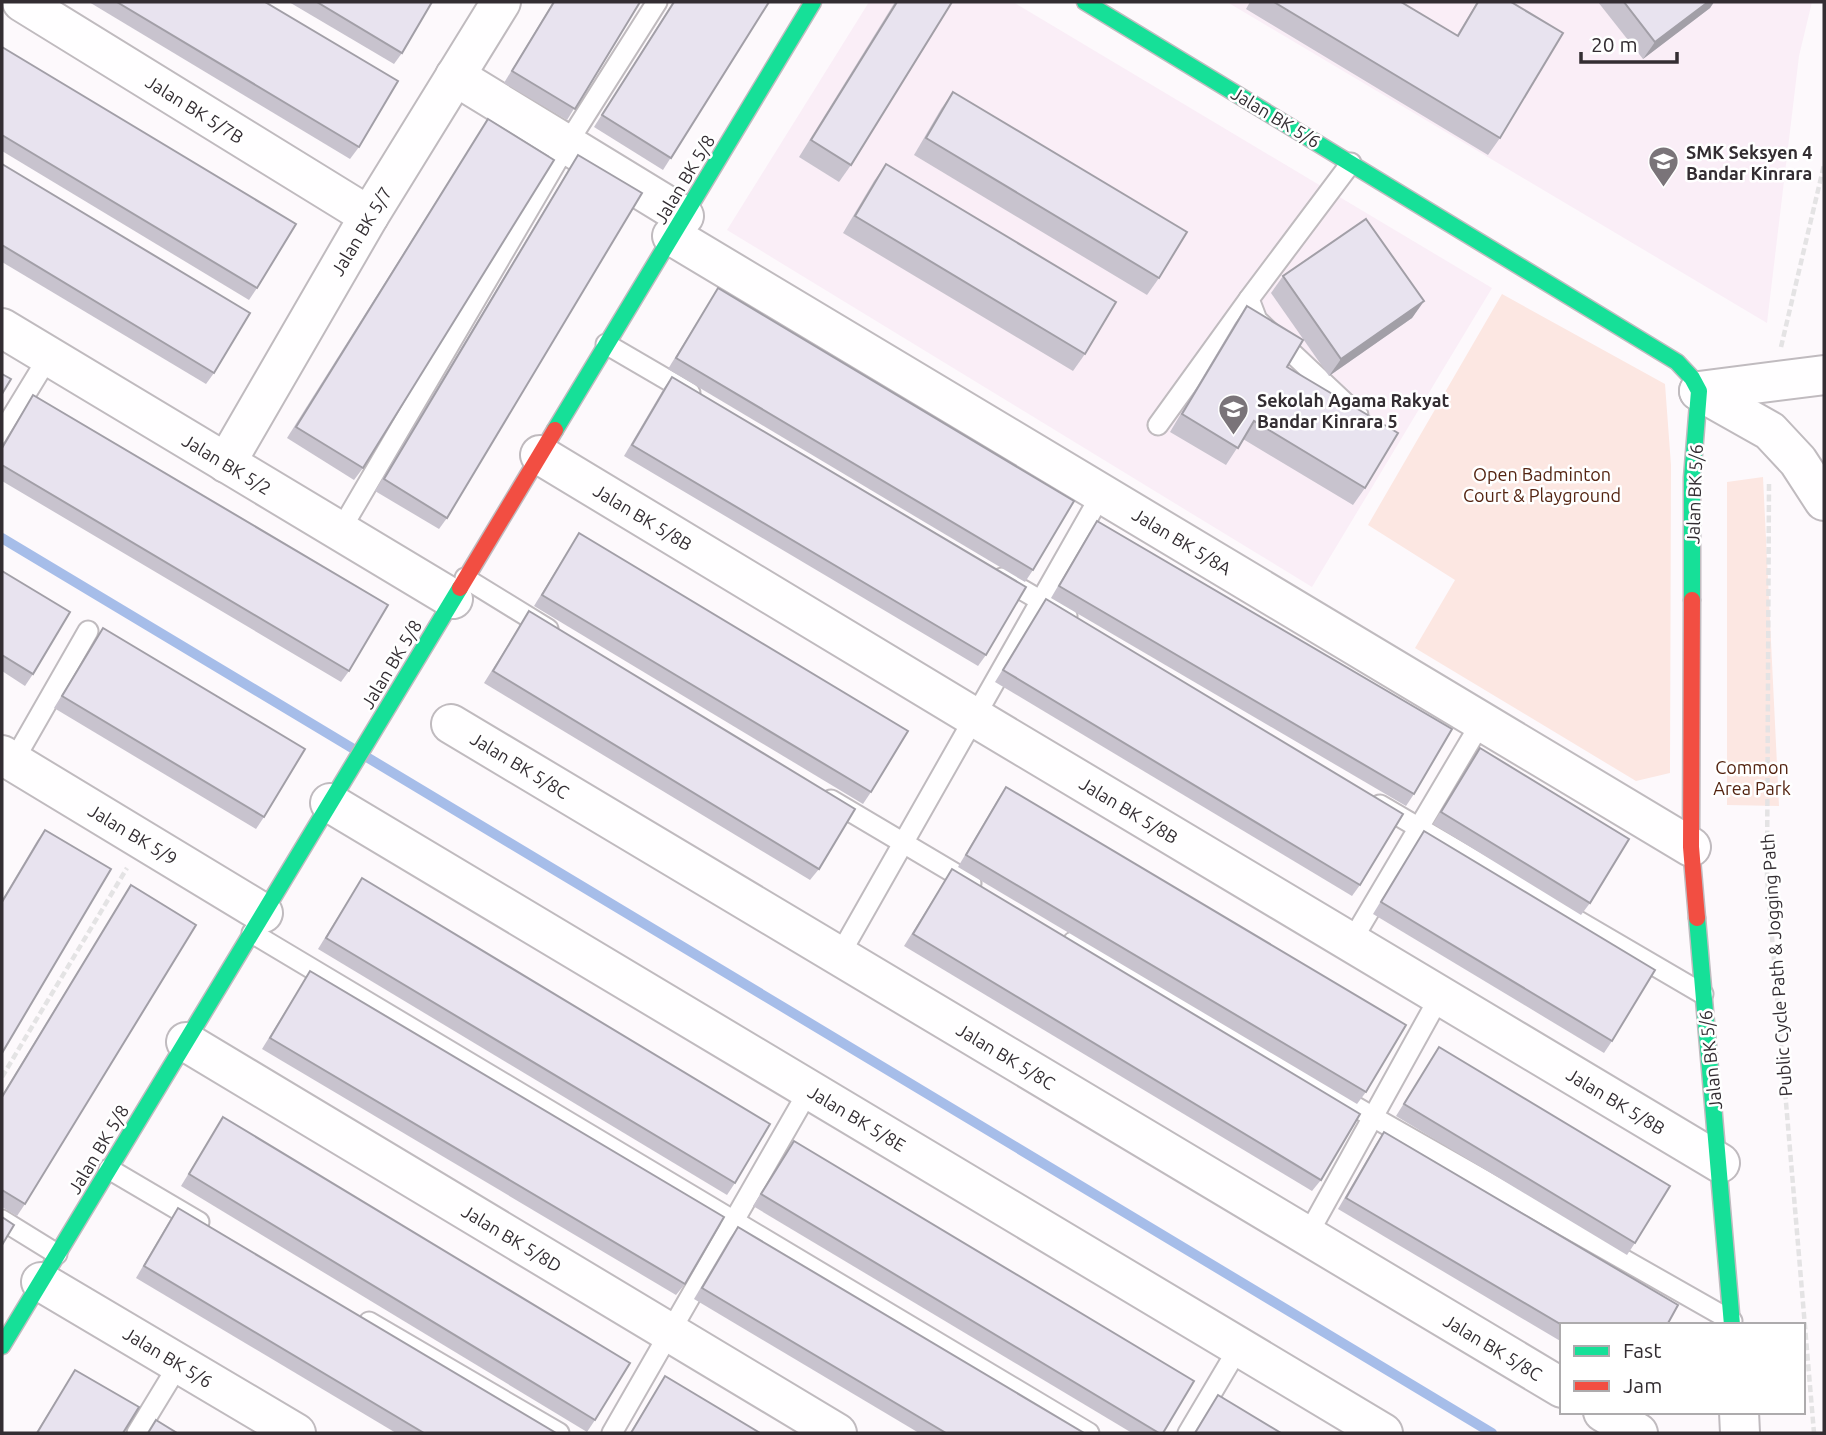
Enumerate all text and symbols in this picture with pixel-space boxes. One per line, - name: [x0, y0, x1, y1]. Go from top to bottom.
- scale bar: [1581, 21, 1677, 65]
- text: 20 m: [1591, 32, 1638, 56]
- street label: Jalan BK 5/7B: [142, 71, 248, 147]
- street label: Jalan BK 5/6: [1228, 83, 1324, 151]
- street label: Jalan BK 5/8: [650, 131, 718, 227]
- place label: SMK Seksyen 4 Bandar Kinrara: [1686, 142, 1812, 183]
- school or university icon: SMK Seksyen 4 Bandar Kinrara: [1646, 145, 1680, 189]
- street label: Jalan BK 5/7: [327, 183, 395, 279]
- place label: Sekolah Agama Rakyat Bandar Kinrara 5: [1257, 390, 1449, 431]
- school or university icon: Sekolah Agama Rakyat Bandar Kinrara 5: [1217, 393, 1251, 437]
- street label: Jalan BK 5/2: [179, 430, 275, 498]
- street label: Jalan BK 5/6: [1682, 444, 1706, 544]
- park label: Open Badminton Court & Playground: [1463, 464, 1621, 505]
- street label: Jalan BK 5/8B: [590, 480, 696, 554]
- street label: Jalan BK 5/8A: [1129, 504, 1235, 578]
- street label: Jalan BK 5/8: [357, 616, 425, 712]
- street label: Jalan BK 5/8C: [467, 728, 573, 802]
- park label: Common Area Park: [1713, 757, 1791, 798]
- street label: Jalan BK 5/8B: [1076, 773, 1182, 847]
- street label: Jalan BK 5/9: [85, 800, 181, 868]
- street label: Public Cycle Path & Jogging Path: [1757, 833, 1795, 1097]
- street label: Jalan BK 5/6: [1695, 1009, 1725, 1111]
- street label: Jalan BK 5/8C: [953, 1019, 1059, 1093]
- street label: Jalan BK 5/8B: [1563, 1064, 1669, 1138]
- street label: Jalan BK 5/8E: [805, 1081, 909, 1155]
- street label: Jalan BK 5/8: [64, 1101, 132, 1197]
- street label: Jalan BK 5/8D: [459, 1200, 565, 1276]
- street label: Jalan BK 5/8C: [1440, 1310, 1546, 1384]
- street label: Jalan BK 5/6: [120, 1323, 216, 1391]
- legend: [1560, 1323, 1805, 1414]
- text: Fast: [1623, 1338, 1661, 1362]
- text: Jam: [1623, 1373, 1662, 1397]

